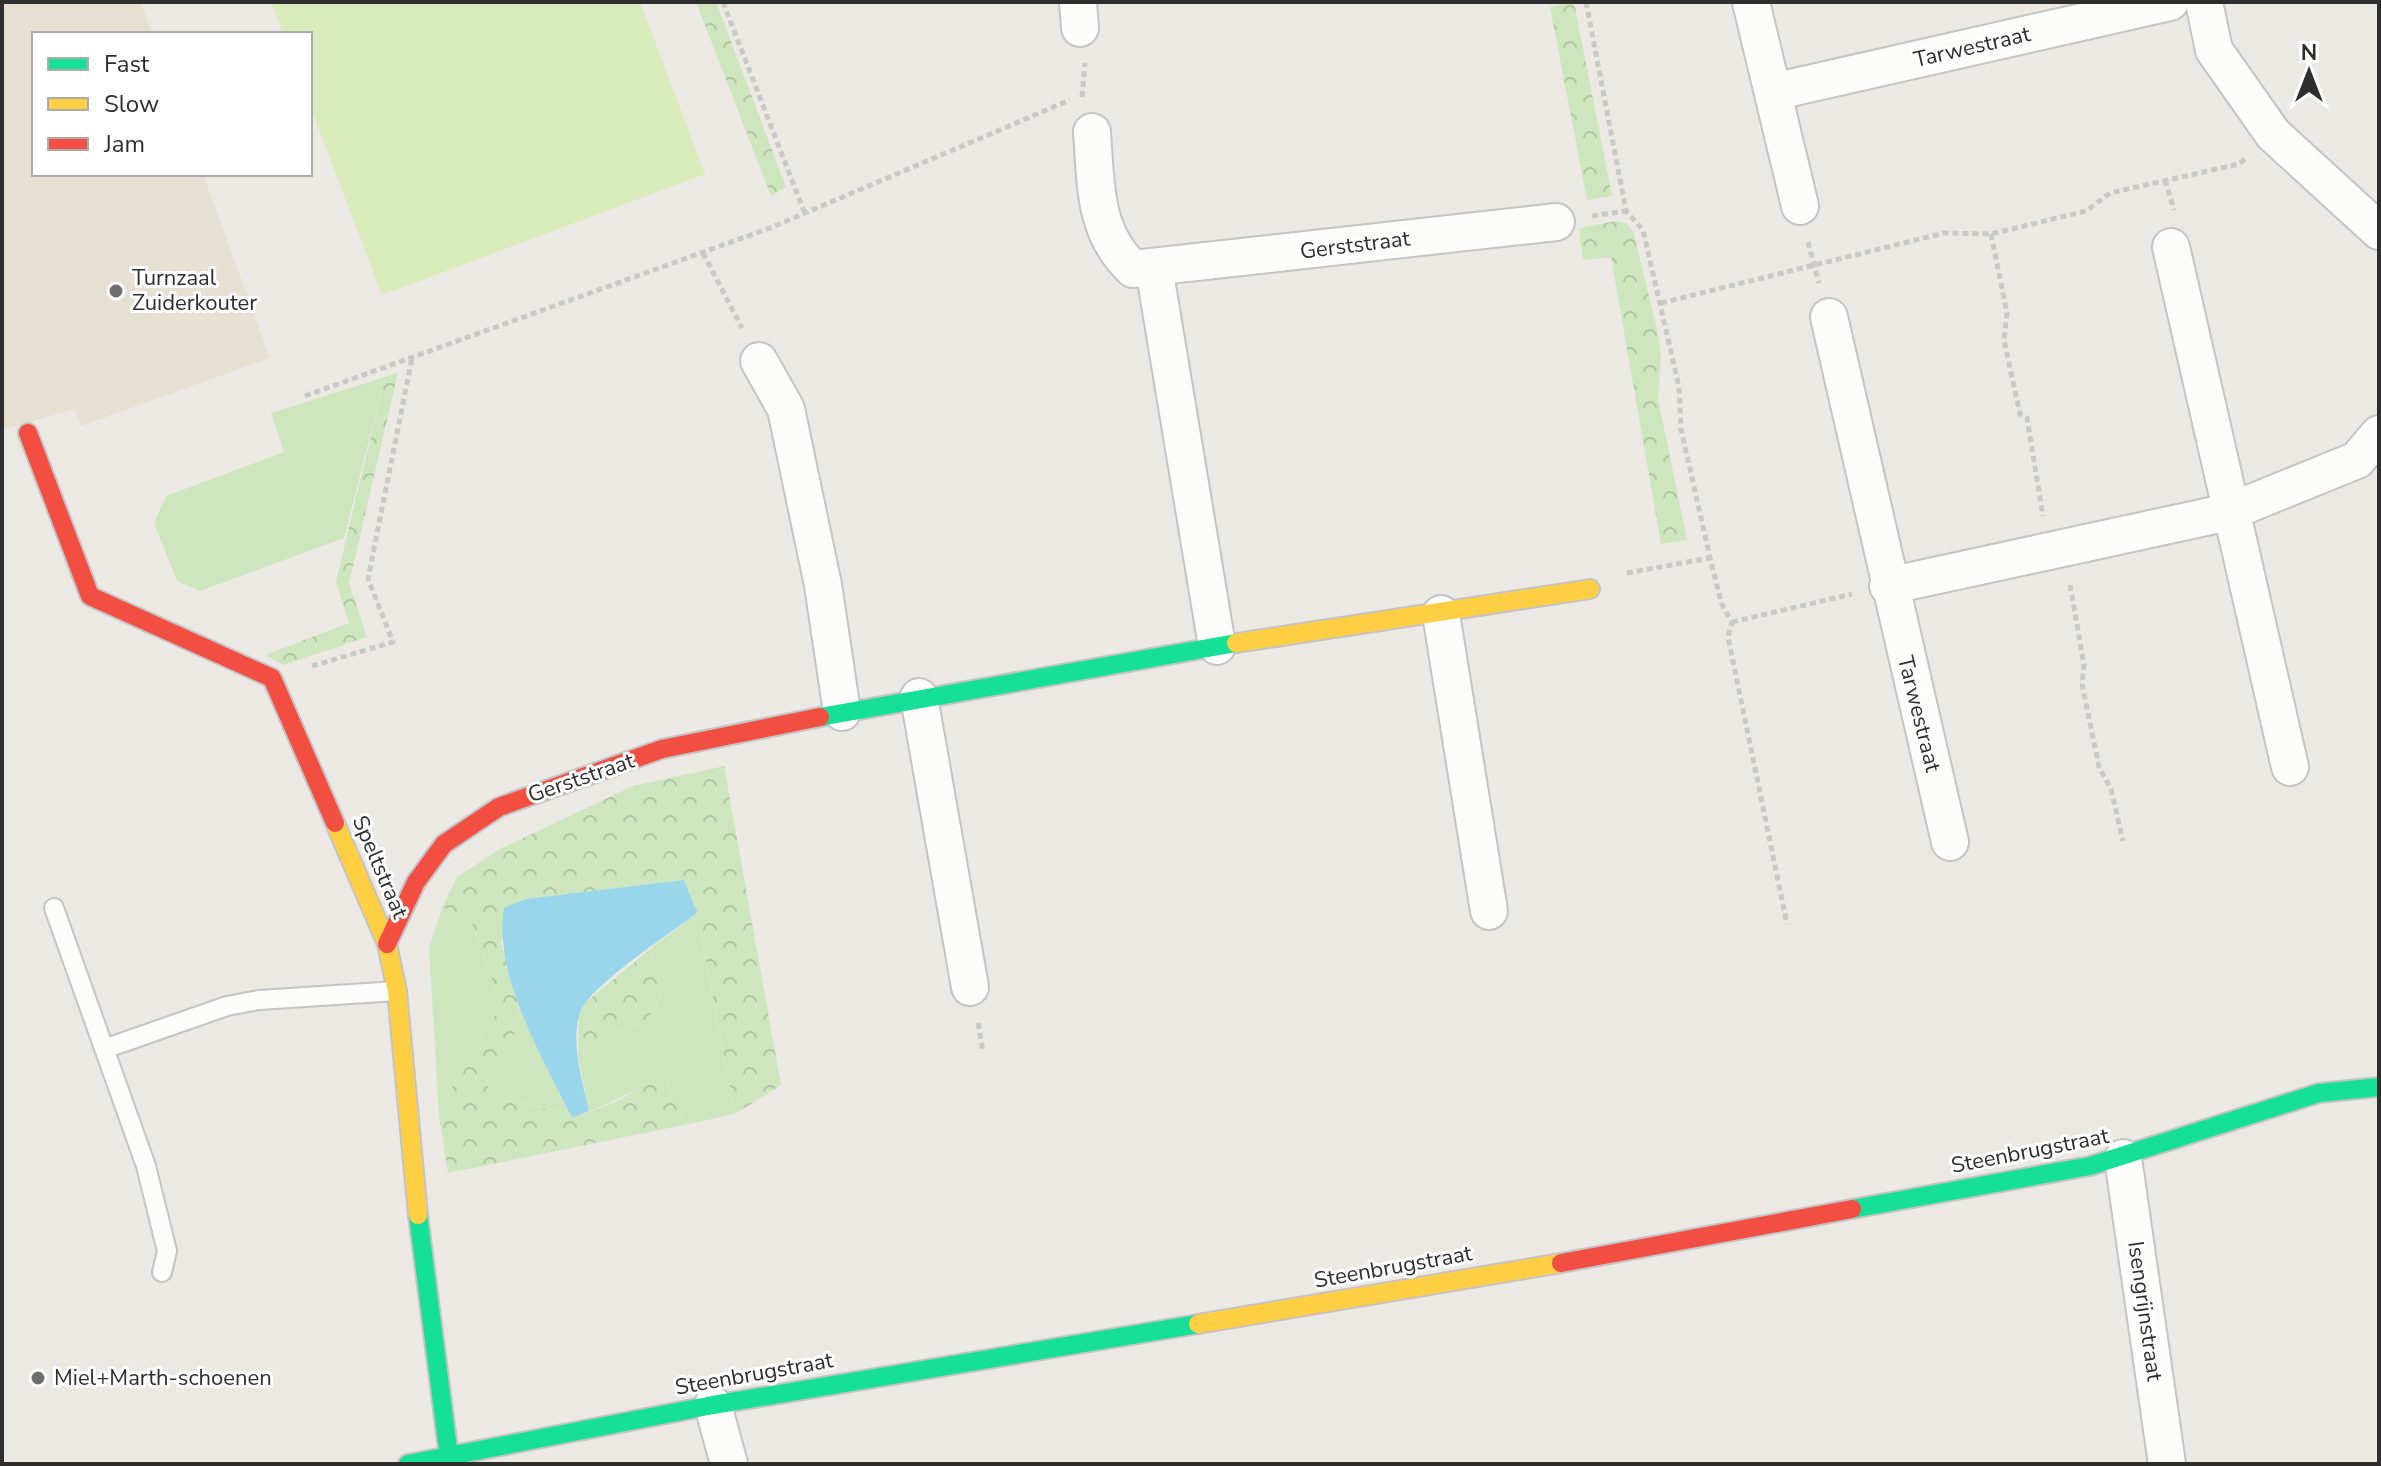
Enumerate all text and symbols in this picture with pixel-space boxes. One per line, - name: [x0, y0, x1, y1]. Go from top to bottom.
- street label: Tarwestraat: [1911, 19, 2034, 75]
- legend: [32, 32, 312, 176]
- north arrow: [2269, 32, 2349, 112]
- text: N: [2301, 38, 2317, 68]
- text: Fast: [104, 48, 150, 80]
- text: Slow: [104, 88, 159, 120]
- text: Jam: [103, 128, 145, 160]
- street label: Gerststraat: [1298, 223, 1412, 267]
- place label: Turnzaal Zuiderkouter: [132, 263, 257, 318]
- marker: Turnzaal Zuiderkouter: [107, 282, 125, 300]
- street label: Tarwestraat: [1890, 653, 1948, 776]
- street label: Gerststraat: [524, 746, 638, 810]
- street label: Speltstraat: [345, 811, 415, 923]
- street label: Steenbrugstraat: [1949, 1121, 2112, 1181]
- street label: Steenbrugstraat: [1312, 1238, 1475, 1296]
- street label: Isengrijnstraat: [2120, 1239, 2170, 1383]
- street label: Steenbrugstraat: [673, 1345, 836, 1403]
- place label: Miel+Marth-schoenen: [54, 1363, 272, 1393]
- marker: Miel+Marth-schoenen: [29, 1369, 47, 1387]

